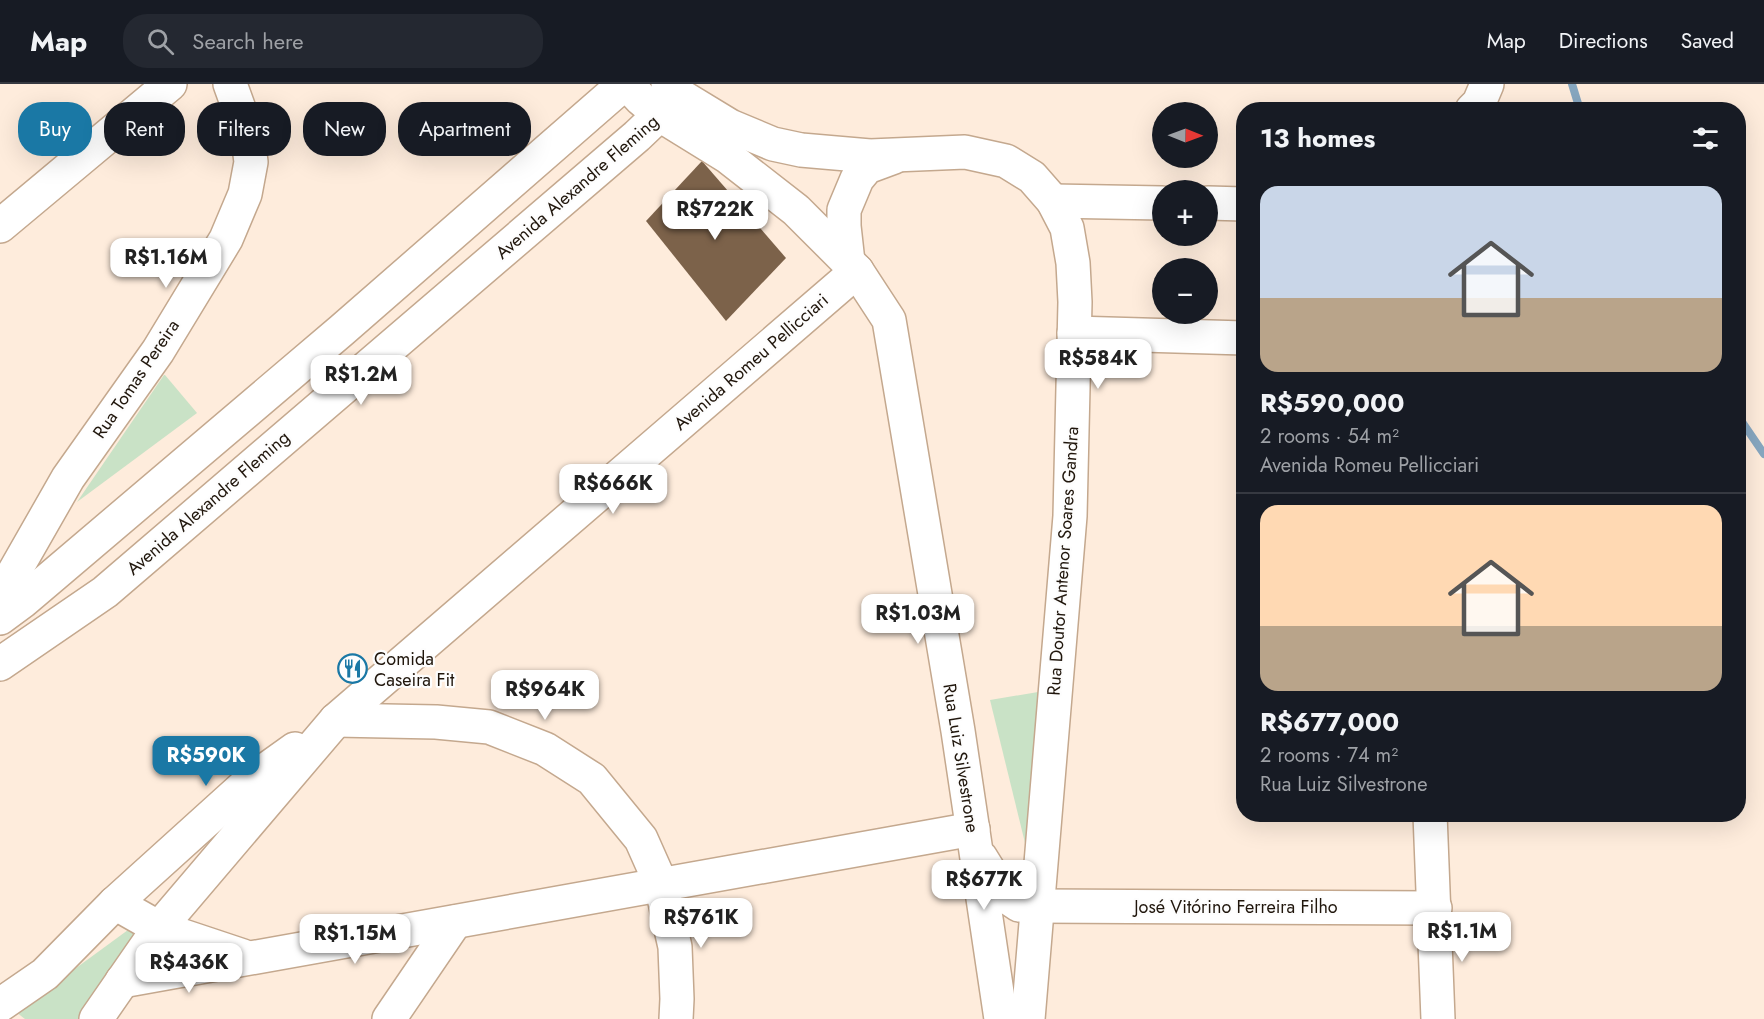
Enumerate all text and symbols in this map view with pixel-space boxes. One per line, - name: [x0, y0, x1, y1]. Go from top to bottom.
- search box: [123, 14, 543, 68]
- text: Map: [30, 21, 87, 62]
- icon: search: [144, 25, 177, 58]
- text: Search here: [192, 25, 304, 57]
- text: Map: [1487, 26, 1526, 56]
- text: Directions: [1559, 26, 1648, 56]
- text: Saved: [1681, 26, 1734, 56]
- chip: Buy: [18, 102, 92, 156]
- chip: Rent: [104, 102, 185, 156]
- chip: Filters: [197, 102, 291, 156]
- chip: New: [303, 102, 386, 156]
- chip: Apartment: [398, 102, 531, 156]
- north arrow: [1152, 102, 1218, 168]
- map controls: [1152, 102, 1218, 324]
- street label: Avenida Alexandre Fleming: [490, 109, 664, 265]
- text: 13 homes: [1260, 119, 1375, 157]
- icon: filters: [1689, 122, 1722, 155]
- button: +: [1152, 180, 1218, 246]
- pin: R$722K: [666, 190, 764, 241]
- text: R$722K: [676, 195, 754, 224]
- icon: home: [1437, 225, 1545, 333]
- pin: R$1.16M: [111, 238, 221, 289]
- text: R$1.16M: [124, 243, 208, 272]
- button: −: [1152, 258, 1218, 324]
- street label: Avenida Romeu Pellicciari: [668, 287, 834, 437]
- street label: Rua Tomas Pereira: [86, 314, 186, 444]
- pin: R$584K: [1049, 339, 1147, 390]
- text: R$584K: [1059, 344, 1137, 373]
- pin: R$1.2M: [312, 355, 410, 406]
- text: R$1.2M: [325, 360, 397, 389]
- text: R$590,000: [1260, 384, 1404, 422]
- text: 2 rooms · 54 m²: [1260, 422, 1399, 451]
- street label: Avenida Alexandre Fleming: [121, 425, 295, 581]
- street label: Rua Doutor Antenor Soares Gandra: [1041, 425, 1085, 697]
- text: Avenida Romeu Pellicciari: [1260, 451, 1479, 480]
- pin: R$666K: [564, 464, 662, 515]
- text: R$666K: [573, 469, 653, 498]
- icon: home: [1437, 544, 1545, 652]
- pin: R$1.03M: [863, 594, 973, 645]
- text: R$1.03M: [875, 599, 961, 628]
- place label: Comida Caseira Fit: [374, 646, 455, 693]
- restaurant icon: Comida Caseira Fit: [337, 653, 369, 685]
- pin: R$964K: [496, 670, 594, 721]
- text: R$964K: [505, 675, 585, 704]
- street label: Rua Luiz Silvestrone: [936, 682, 986, 834]
- text: R$677,000: [1260, 703, 1399, 741]
- pin: R$590K: [157, 736, 255, 787]
- text: R$590K: [167, 741, 245, 770]
- text: 2 rooms · 74 m²: [1260, 741, 1398, 770]
- text: Rua Luiz Silvestrone: [1260, 770, 1428, 799]
- pin: R$677K: [935, 860, 1033, 911]
- text: R$677K: [946, 865, 1022, 894]
- street label: José Vitórino Ferreira Filho: [1132, 894, 1338, 920]
- pin: R$761K: [652, 898, 750, 949]
- text: R$761K: [664, 903, 738, 932]
- pin: R$1.1M: [1413, 912, 1511, 963]
- pin: R$1.15M: [300, 914, 410, 965]
- text: R$1.1M: [1427, 917, 1497, 946]
- text: R$1.15M: [314, 919, 396, 948]
- pin: R$436K: [140, 943, 238, 994]
- text: R$436K: [149, 948, 229, 977]

